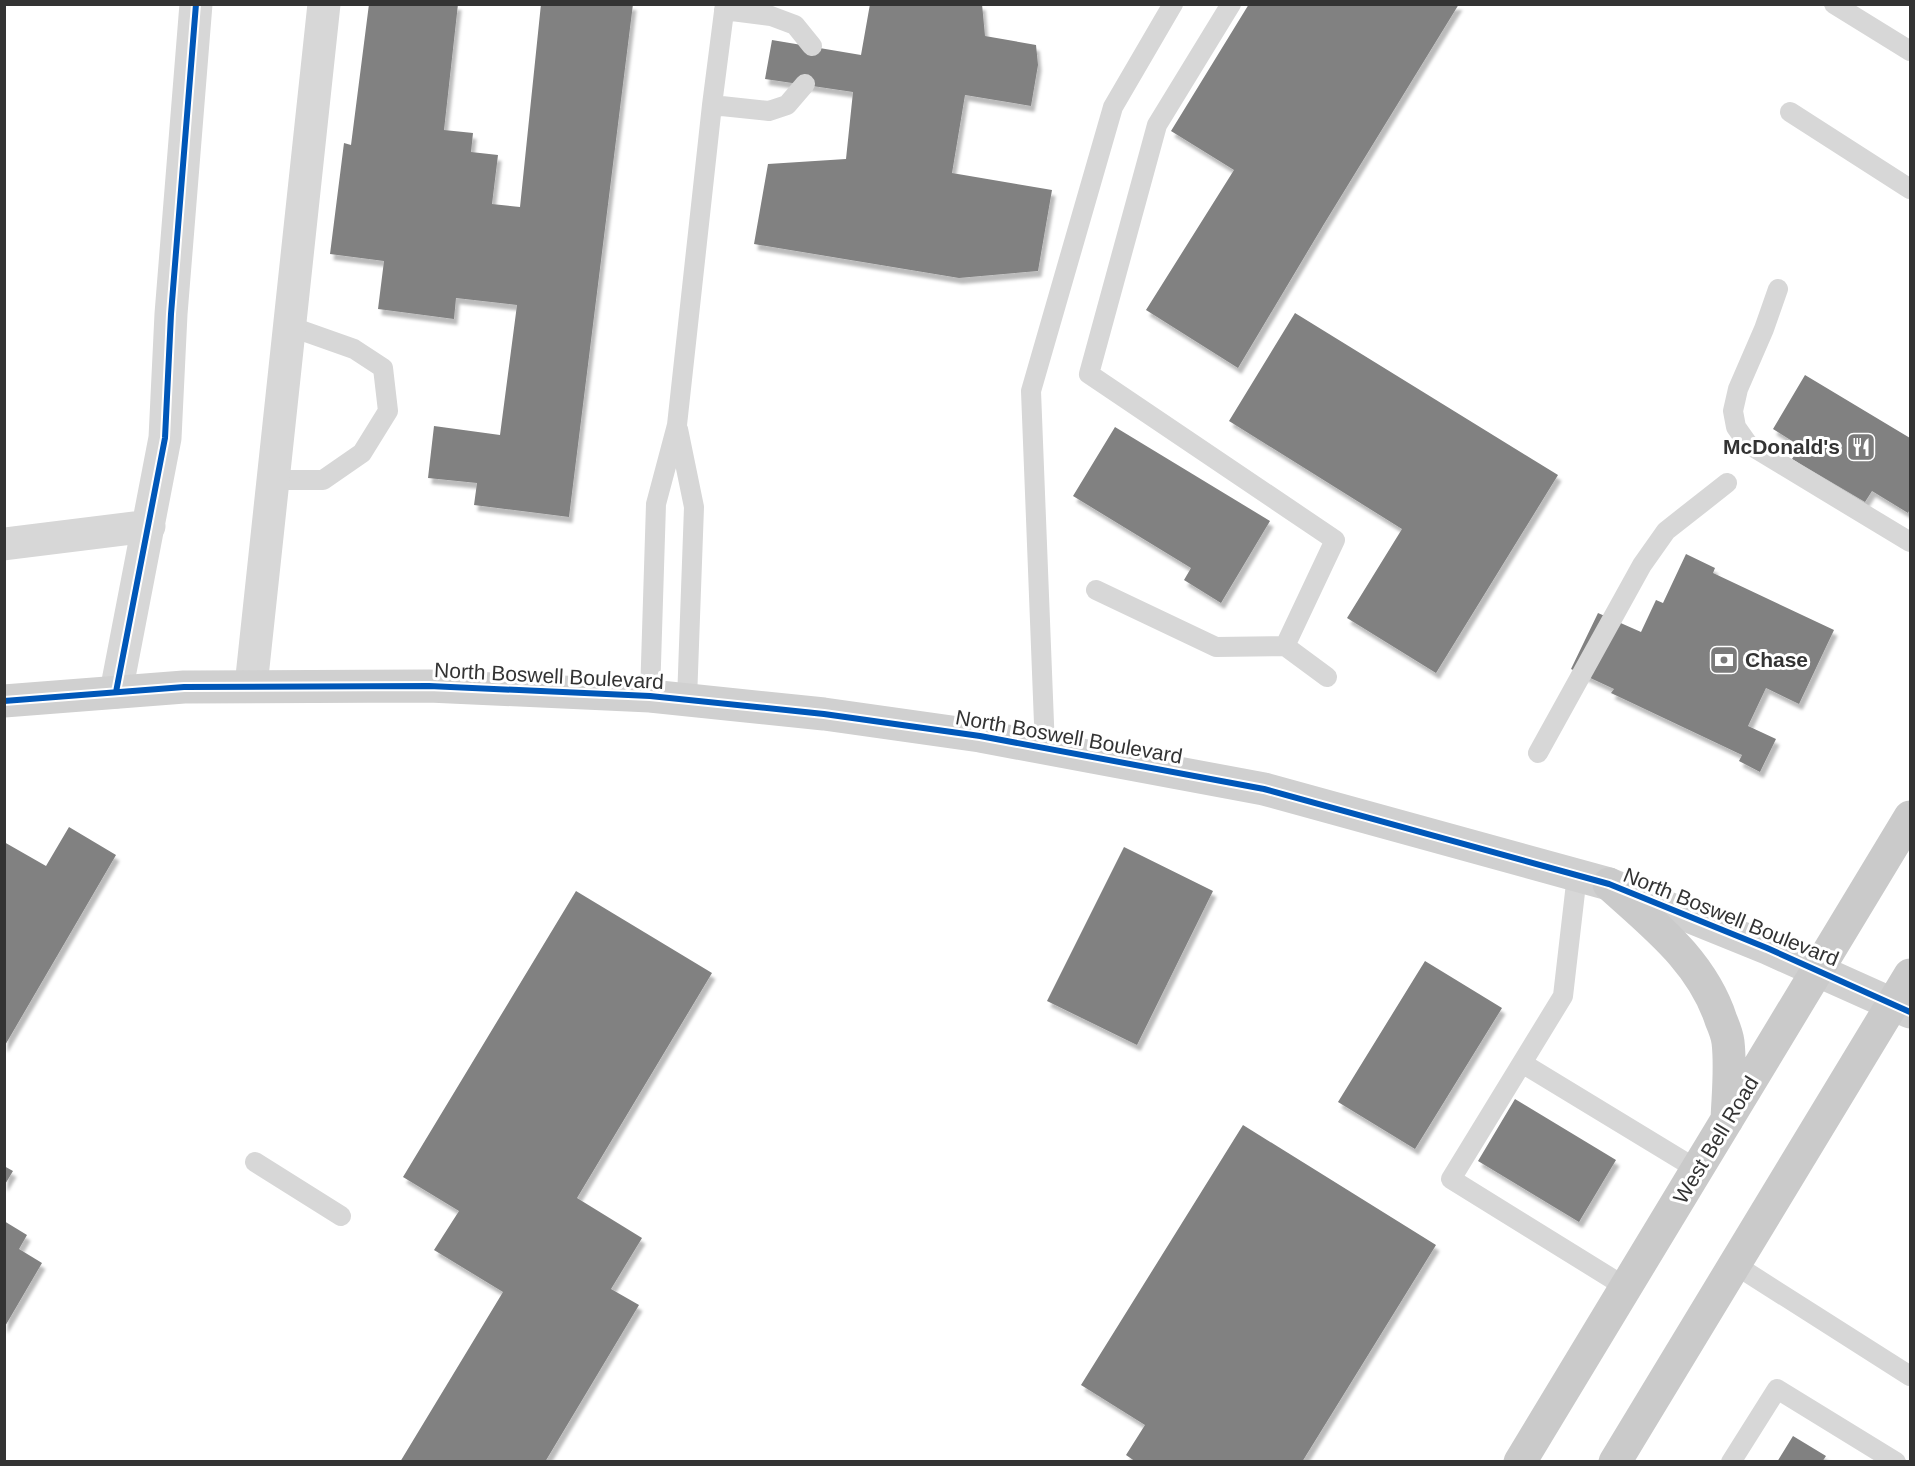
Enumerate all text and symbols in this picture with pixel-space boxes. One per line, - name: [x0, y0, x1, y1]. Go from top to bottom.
- restaurant icon: McDonald's: [1845, 431, 1877, 463]
- place label: McDonald's: [1723, 435, 1840, 458]
- bank icon: Chase: [1708, 644, 1740, 676]
- place label: Chase: [1745, 648, 1808, 671]
- street label: North Boswell Boulevard: [434, 658, 664, 693]
- street label: North Boswell Boulevard: [954, 705, 1184, 768]
- street label: North Boswell Boulevard: [1620, 863, 1842, 970]
- street label: West Bell Road: [1669, 1072, 1763, 1208]

